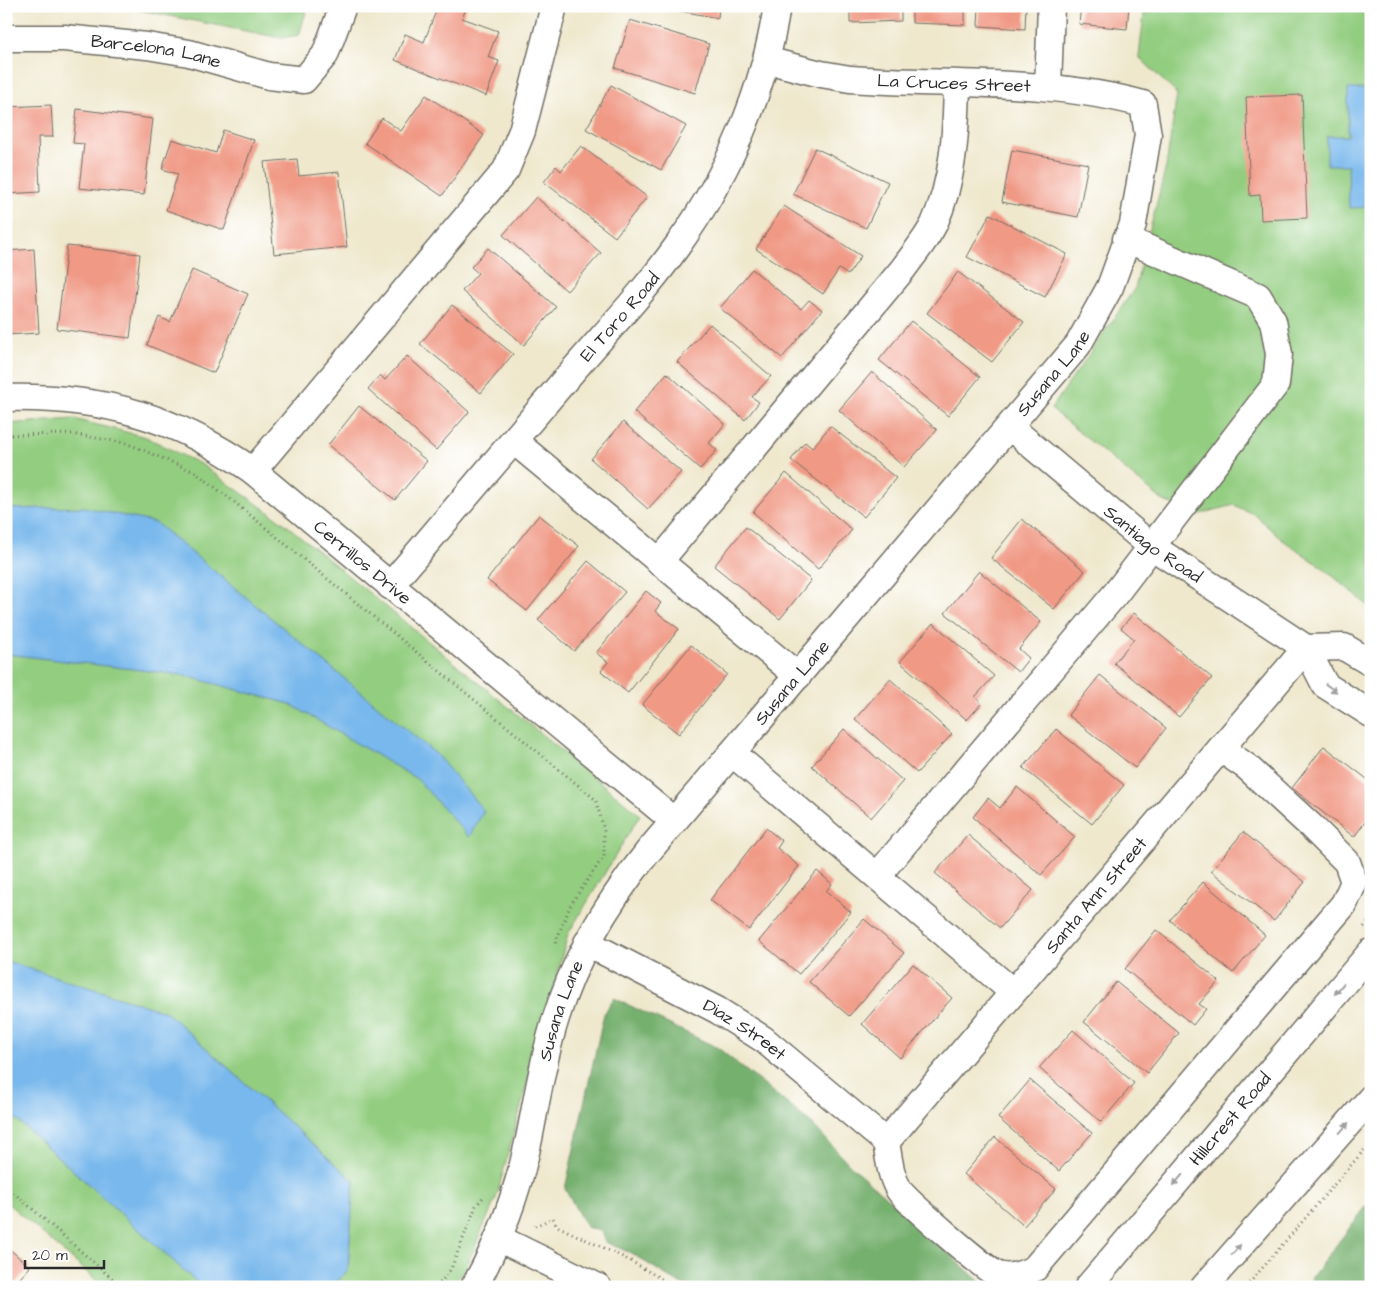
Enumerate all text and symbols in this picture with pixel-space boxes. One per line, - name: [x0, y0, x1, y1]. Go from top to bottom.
- street label: Barcelona Lane: [90, 29, 224, 75]
- street label: La Cruces Street: [877, 68, 1032, 99]
- street label: El Toro Road: [574, 267, 666, 367]
- street label: Susana Lane: [1011, 326, 1097, 422]
- street label: Santiago Road: [1098, 499, 1207, 589]
- street label: Cerrillos Drive: [308, 514, 417, 611]
- street label: Susana Lane: [749, 634, 836, 731]
- one-way arrow: [1324, 683, 1338, 693]
- street label: Santa Ann Street: [1040, 831, 1153, 959]
- street label: Susana Lane: [533, 956, 590, 1063]
- one-way arrow: [1334, 982, 1345, 995]
- street label: Diaz Street: [699, 993, 792, 1067]
- street label: Hillcrest Road: [1184, 1067, 1277, 1171]
- one-way arrow: [1338, 1123, 1350, 1135]
- one-way arrow: [1173, 1173, 1184, 1186]
- scale bar: [25, 1238, 104, 1270]
- one-way arrow: [1231, 1244, 1242, 1257]
- text: 20 m: [32, 1245, 68, 1266]

